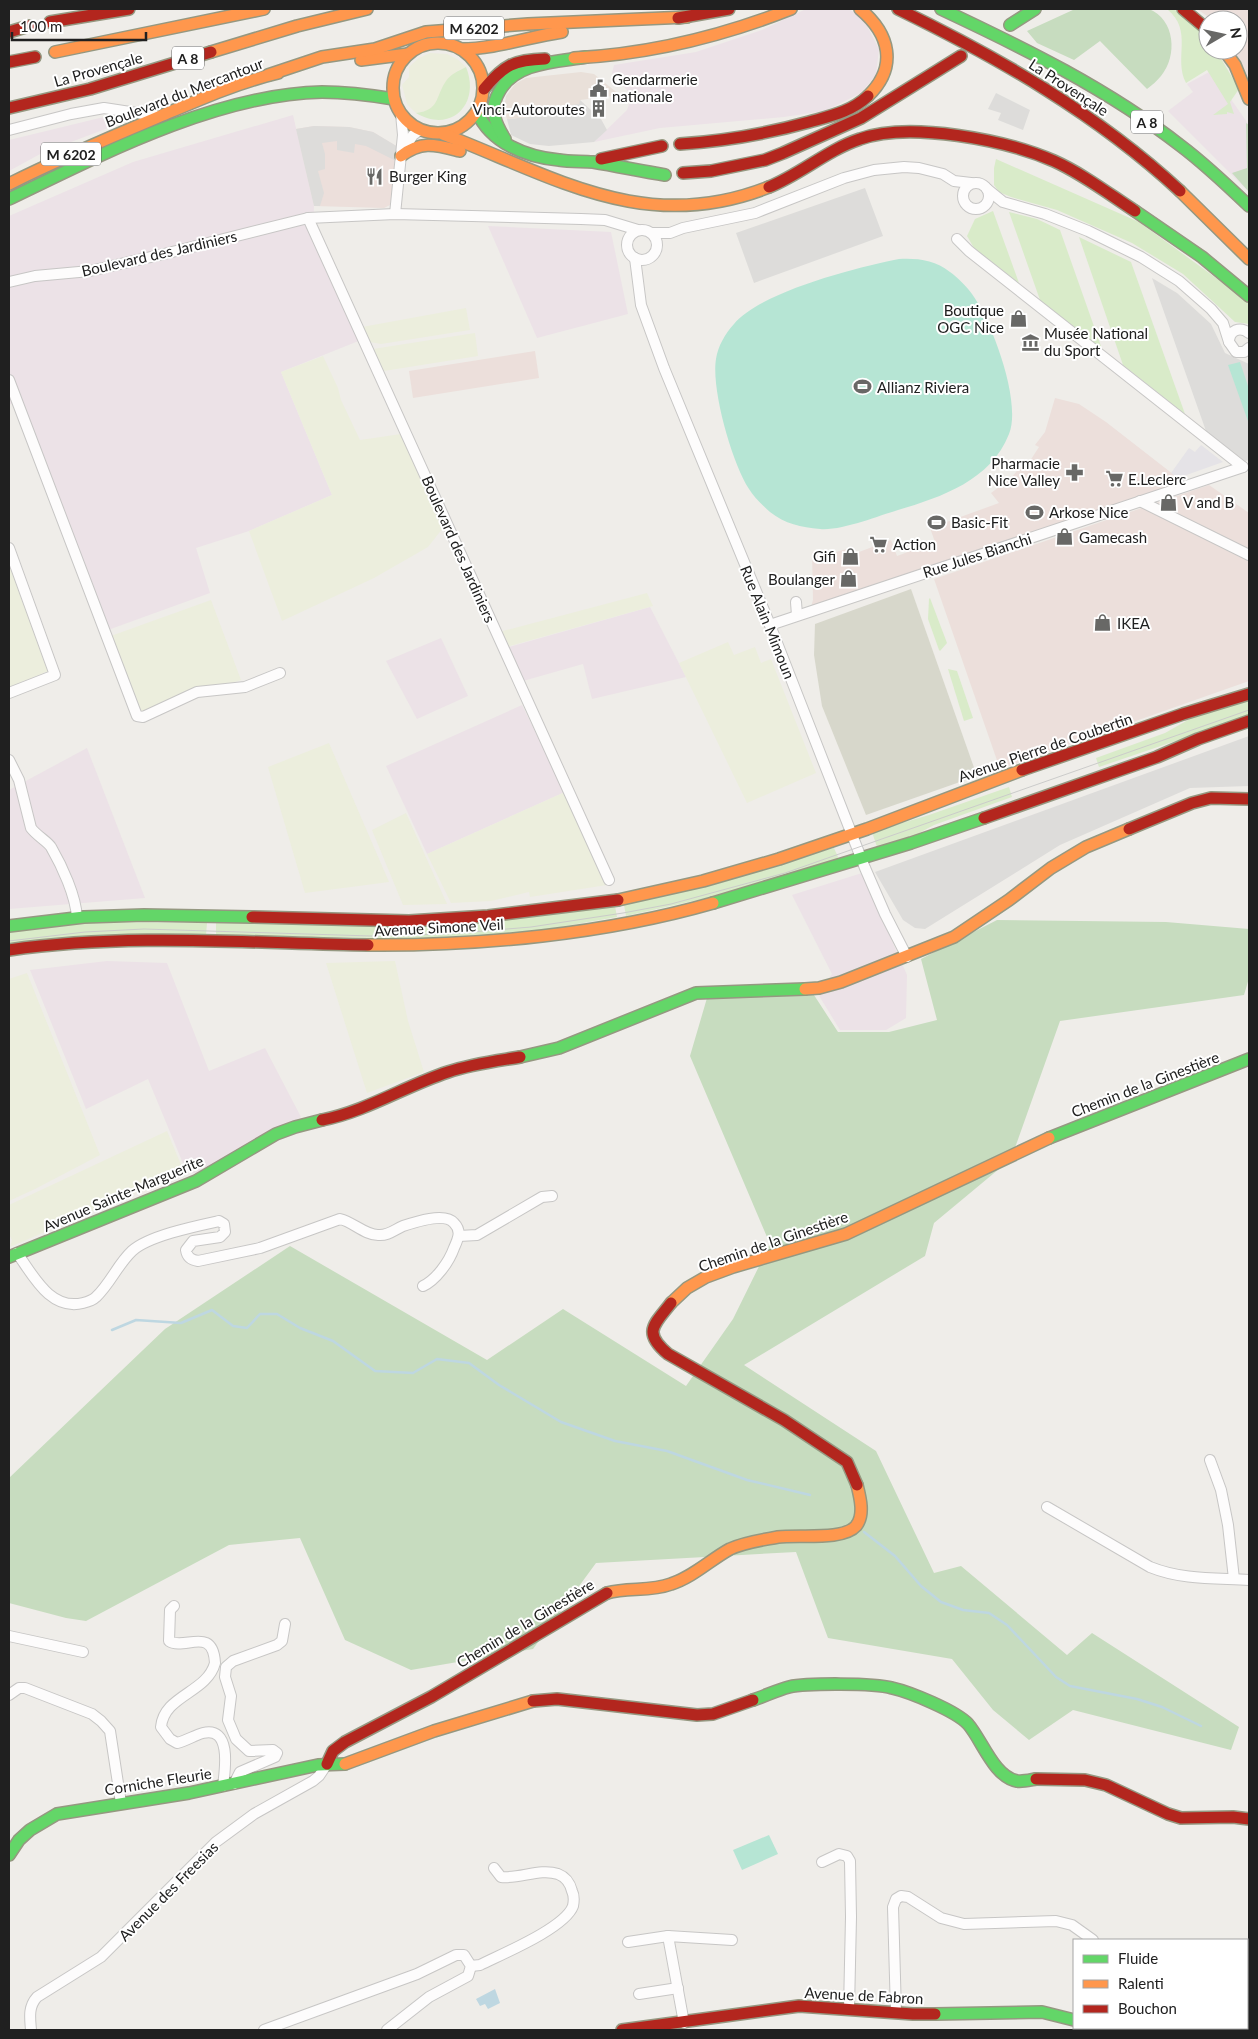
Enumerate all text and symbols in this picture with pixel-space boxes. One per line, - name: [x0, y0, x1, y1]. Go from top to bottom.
- scale bar: [12, 10, 146, 42]
- north arrow: [1198, 10, 1248, 60]
- road number: M 6202: [444, 16, 504, 40]
- text: 100 m: [20, 17, 62, 35]
- text: N: [1227, 26, 1246, 40]
- road number: A 8: [172, 46, 204, 70]
- street label: La Provençale: [52, 48, 144, 90]
- street label: Boulevard du Mercantour: [102, 53, 266, 131]
- street label: La Provençale: [1026, 55, 1112, 119]
- place label: Gendarmerie nationale: [612, 70, 698, 105]
- public building icon: Gendarmerie nationale: [588, 78, 608, 98]
- building icon: Vinci-Autoroutes: [589, 99, 609, 119]
- place label: Vinci-Autoroutes: [473, 100, 585, 118]
- road number: A 8: [1131, 110, 1163, 134]
- road number: M 6202: [41, 142, 101, 166]
- restaurant icon: Burger King: [365, 166, 385, 186]
- place label: Burger King: [389, 167, 467, 185]
- street label: Boulevard des Jardiniers: [80, 226, 238, 280]
- place label: Boutique OGC Nice: [937, 301, 1004, 336]
- shop icon: Boutique OGC Nice: [1008, 309, 1028, 329]
- place label: Musée National du Sport: [1044, 324, 1148, 359]
- museum icon: Musée National du Sport: [1020, 332, 1040, 352]
- sports icon: Allianz Riviera: [853, 377, 873, 397]
- place label: Allianz Riviera: [877, 378, 969, 396]
- place label: Pharmacie Nice Valley: [988, 454, 1060, 489]
- pharmacy icon: Pharmacie Nice Valley: [1064, 462, 1084, 482]
- supermarket icon: E.Leclerc: [1104, 469, 1124, 489]
- place label: E.Leclerc: [1128, 470, 1186, 488]
- street label: Boulevard des Jardiniers: [418, 473, 500, 625]
- shop icon: V and B: [1159, 492, 1179, 512]
- place label: V and B: [1183, 493, 1234, 511]
- sports icon: Arkose Nice: [1025, 502, 1045, 522]
- place label: Arkose Nice: [1049, 503, 1129, 521]
- sports icon: Basic-Fit: [927, 512, 947, 532]
- place label: Basic-Fit: [951, 513, 1009, 531]
- shop icon: Gamecash: [1055, 527, 1075, 547]
- place label: Gamecash: [1079, 528, 1147, 546]
- street label: Rue Jules Bianchi: [920, 529, 1034, 581]
- supermarket icon: Action: [869, 534, 889, 554]
- place label: Action: [893, 535, 936, 553]
- shop icon: Gifi: [840, 546, 860, 566]
- place label: Gifi: [813, 547, 836, 565]
- street label: Rue Alain Mimoun: [737, 563, 799, 681]
- shop icon: Boulanger: [839, 569, 859, 589]
- place label: Boulanger: [768, 570, 836, 588]
- shop icon: IKEA: [1093, 613, 1113, 633]
- place label: IKEA: [1117, 614, 1151, 632]
- street label: Avenue Pierre de Coubertin: [956, 709, 1134, 785]
- street label: Avenue Simone Veil: [374, 915, 504, 939]
- street label: Chemin de la Ginestière: [1069, 1047, 1222, 1121]
- street label: Avenue Sainte-Marguerite: [40, 1151, 206, 1235]
- street label: Chemin de la Ginestière: [696, 1207, 850, 1275]
- street label: Chemin de la Ginestière: [453, 1575, 597, 1671]
- street label: Corniche Fleurie: [103, 1764, 213, 1798]
- street label: Avenue des Freesias: [115, 1838, 221, 1944]
- legend: [1073, 1939, 1248, 2029]
- text: Fluide: [1118, 1949, 1158, 1967]
- text: Ralenti: [1118, 1974, 1164, 1992]
- street label: Avenue de Fabron: [804, 1983, 924, 2007]
- text: Bouchon: [1118, 1999, 1177, 2017]

